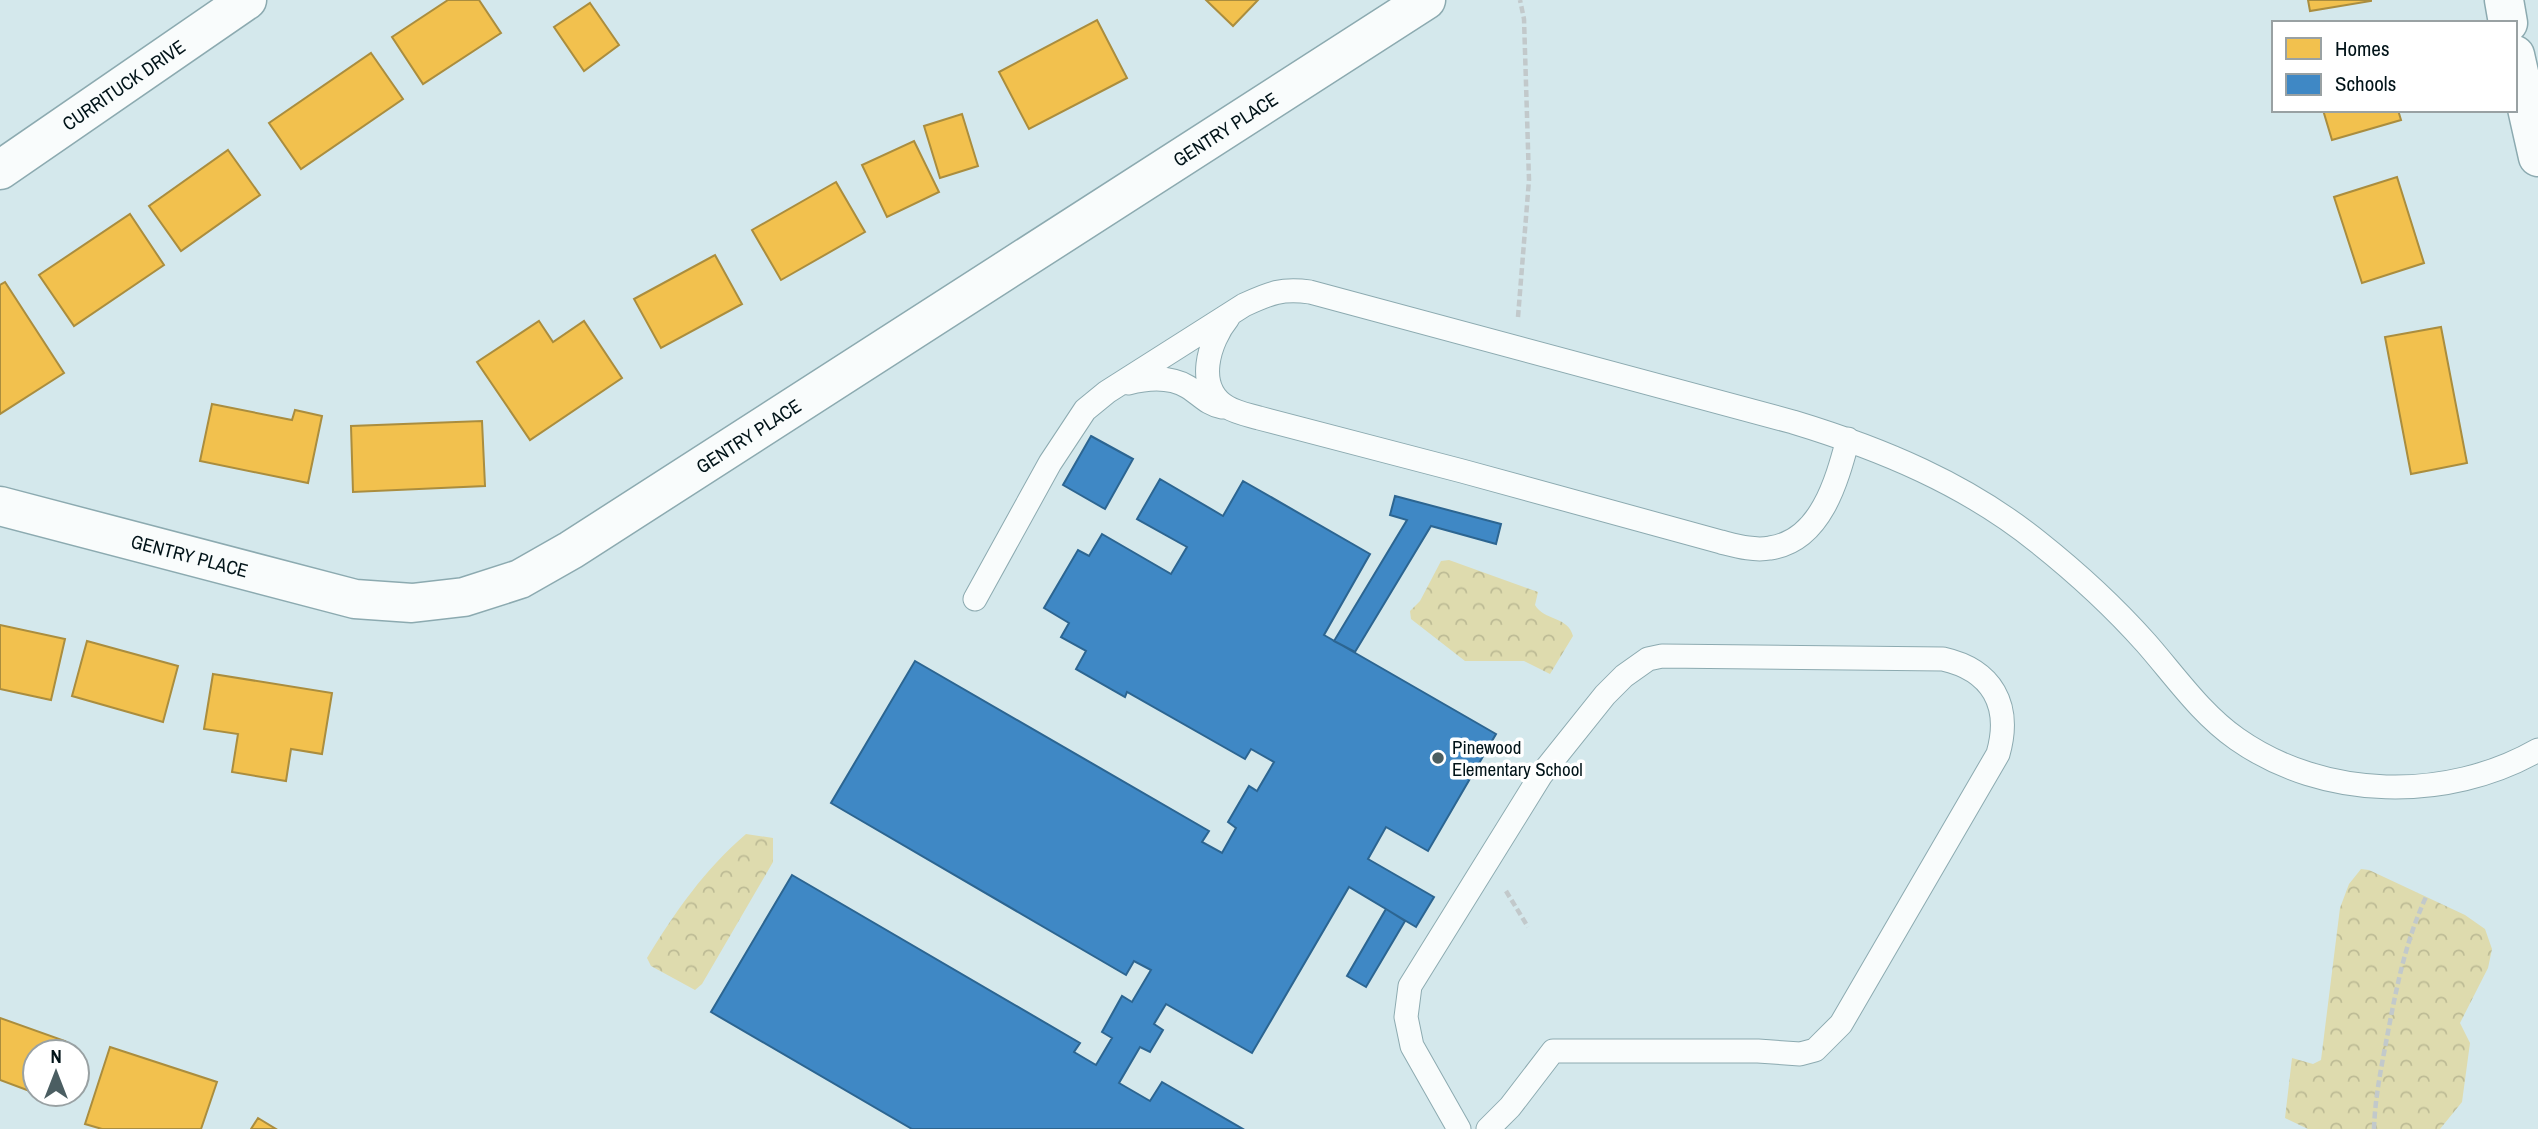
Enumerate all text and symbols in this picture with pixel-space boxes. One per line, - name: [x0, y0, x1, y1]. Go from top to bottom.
- legend: [2272, 21, 2517, 112]
- street label: CURRITUCK DRIVE: [57, 33, 190, 136]
- text: Homes: [2335, 34, 2390, 63]
- text: Schools: [2335, 69, 2396, 98]
- street label: GENTRY PLACE: [1168, 86, 1283, 172]
- street label: GENTRY PLACE: [691, 392, 806, 479]
- street label: GENTRY PLACE: [128, 528, 251, 583]
- place label: Pinewood Elementary School: [1452, 734, 1583, 782]
- marker: Pinewood Elementary School: [1430, 750, 1446, 766]
- north arrow: [21, 1038, 91, 1108]
- text: N: [50, 1043, 62, 1069]

